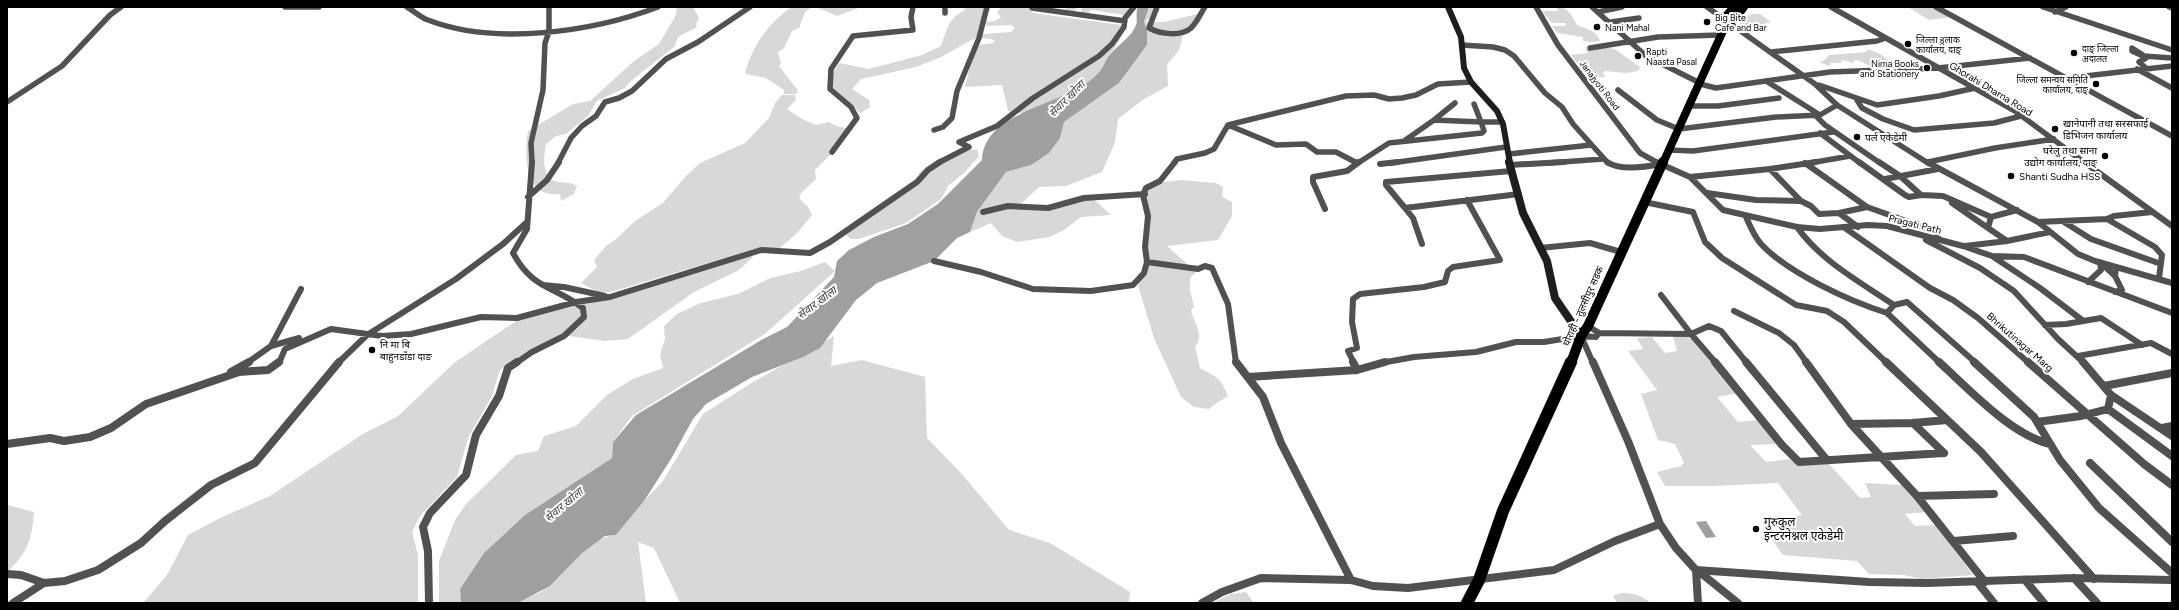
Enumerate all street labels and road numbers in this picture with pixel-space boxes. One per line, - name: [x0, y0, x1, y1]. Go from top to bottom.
- street label: Janajyoti Road: [1578, 58, 1622, 112]
- street label: Ghorahi Dharna Road: [1947, 59, 2035, 119]
- street label: Pragati Path: [1887, 211, 1943, 237]
- street label: घोराही - तुलसीपुर सडक: [1560, 264, 1607, 348]
- street label: Bhrikutinagar Marg: [1984, 309, 2056, 375]

